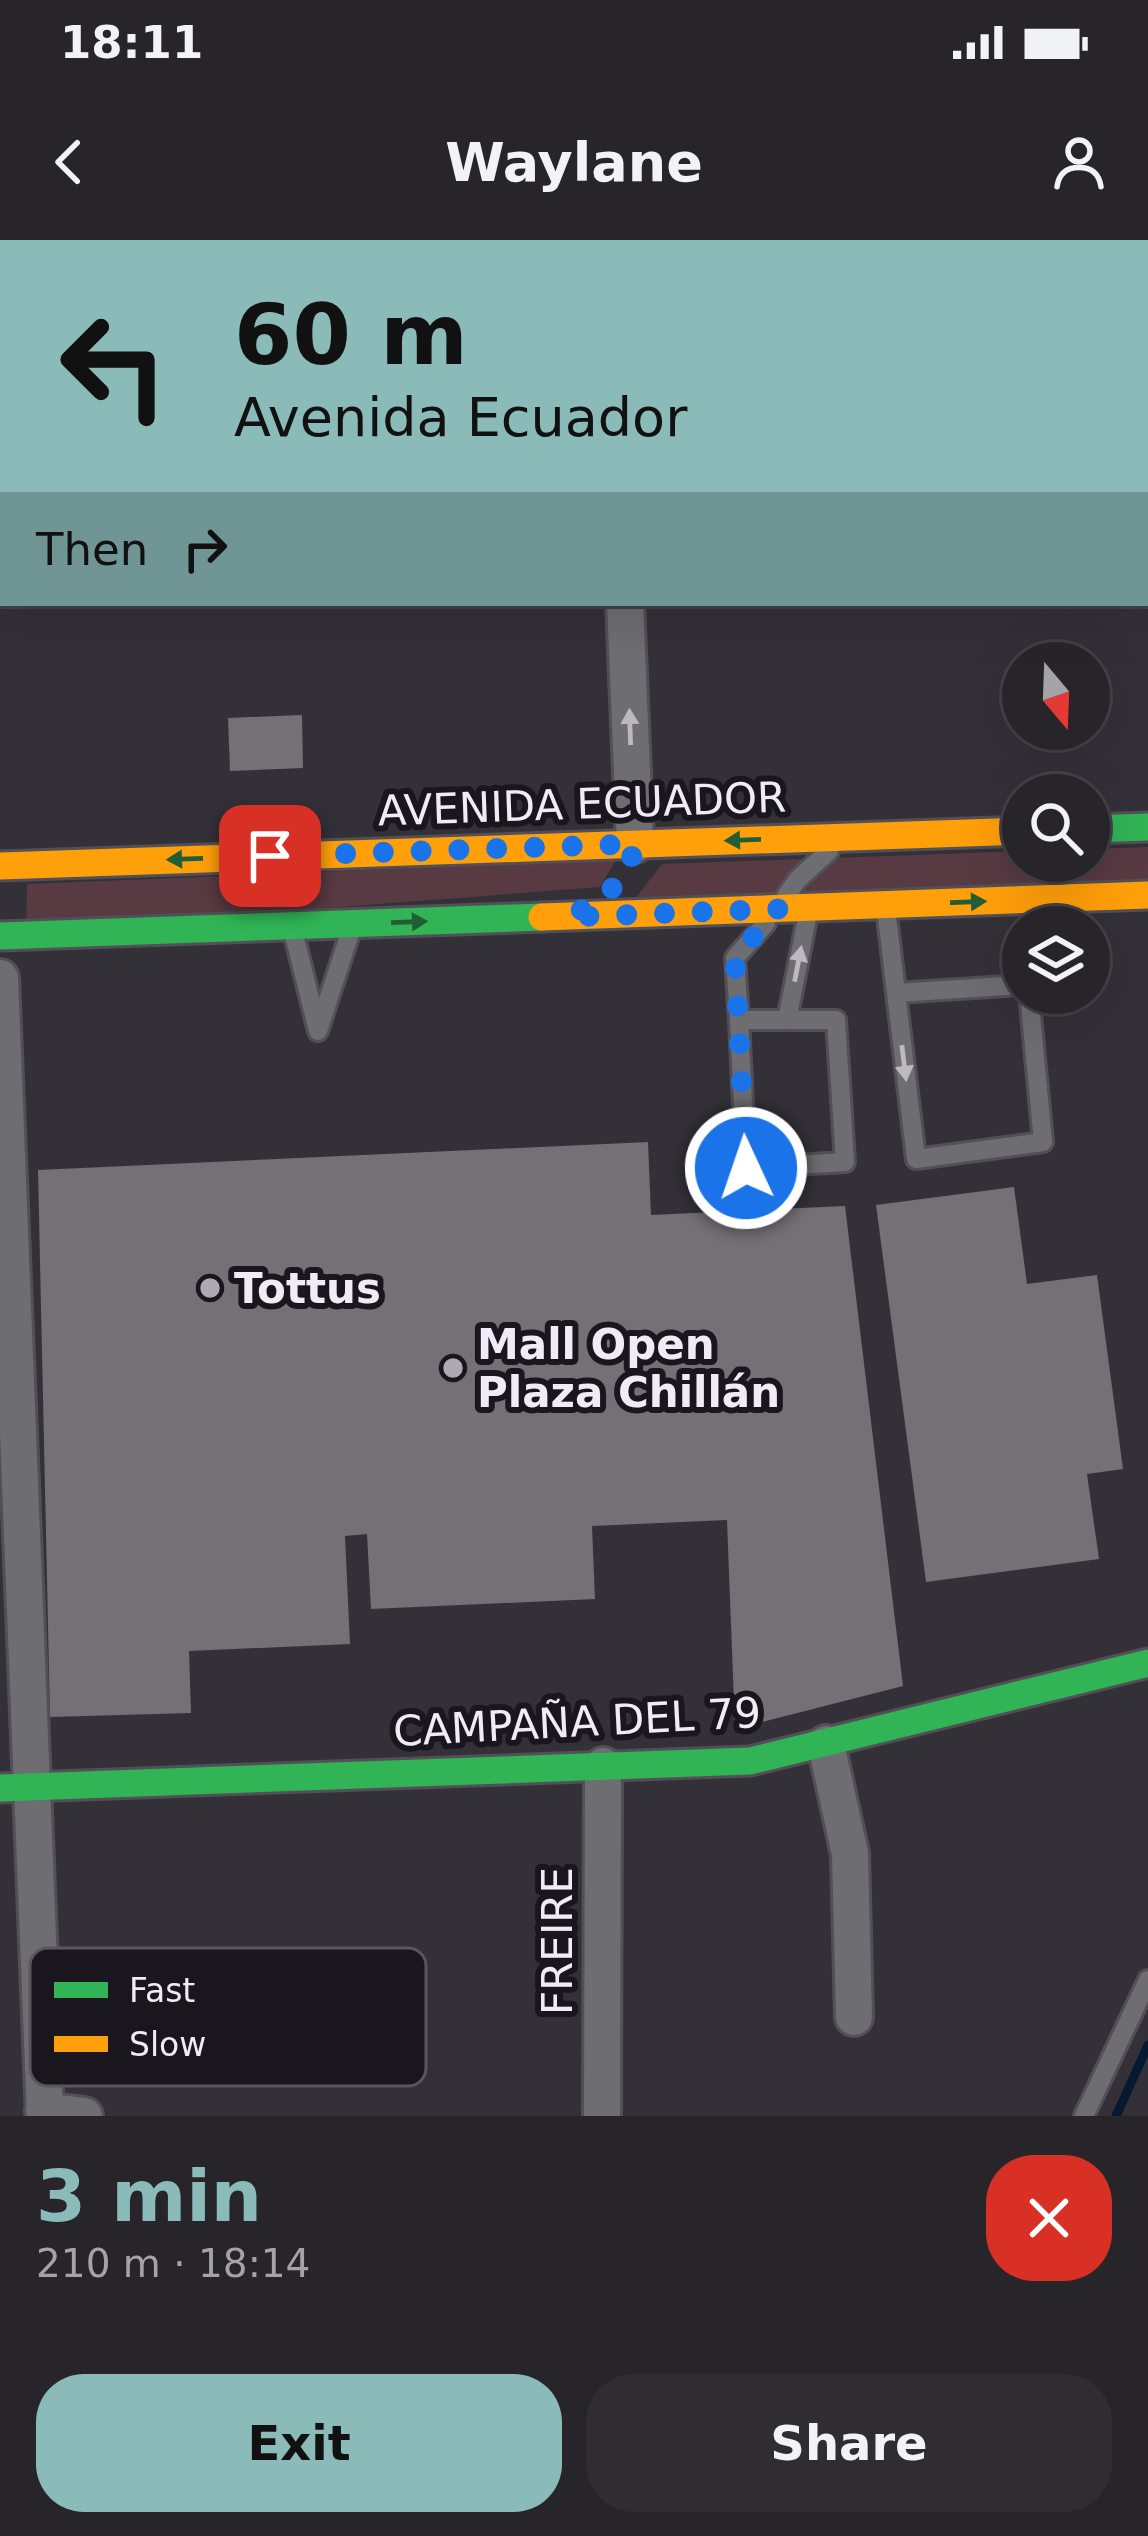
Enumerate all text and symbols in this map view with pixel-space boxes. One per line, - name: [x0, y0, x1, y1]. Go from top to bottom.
- text: 18:11: [60, 16, 203, 69]
- icon: back: [36, 129, 102, 195]
- icon: person: [1046, 129, 1112, 195]
- text: Waylane: [445, 131, 703, 194]
- text: 60 m: [234, 286, 468, 384]
- icon: left: [36, 288, 192, 444]
- text: Avenida Ecuador: [234, 386, 687, 449]
- icon: right: [172, 516, 238, 582]
- text: Then: [36, 523, 148, 576]
- north arrow: [1002, 642, 1110, 750]
- map controls: [1002, 642, 1110, 1014]
- one-way arrow: [620, 707, 639, 745]
- street label: AVENIDA ECUADOR: [377, 772, 787, 836]
- button: search: [1002, 774, 1110, 882]
- pin: [219, 805, 321, 907]
- icon: arrive: [237, 823, 303, 889]
- one-way arrow: [723, 831, 761, 850]
- one-way arrow: [165, 850, 203, 869]
- one-way arrow: [950, 892, 988, 911]
- button: layers: [1002, 906, 1110, 1014]
- one-way arrow: [391, 913, 429, 932]
- one-way arrow: [789, 944, 808, 982]
- one-way arrow: [895, 1044, 914, 1082]
- position arrow: [683, 1105, 809, 1231]
- place label: Tottus: [234, 1264, 381, 1313]
- marker: Tottus: [197, 1275, 223, 1301]
- place label: Mall Open Plaza Chillán: [477, 1320, 780, 1417]
- marker: Mall Open Plaza Chillán: [440, 1355, 466, 1381]
- street label: CAMPAÑA DEL 79: [392, 1687, 762, 1756]
- street label: FREIRE: [533, 1867, 582, 2015]
- legend: [30, 1948, 426, 2086]
- text: Fast: [129, 1971, 195, 2010]
- text: Slow: [129, 2025, 206, 2064]
- text: 3 min: [36, 2154, 262, 2238]
- button: close: [986, 2155, 1112, 2281]
- text: 210 m · 18:14: [36, 2241, 310, 2286]
- button: Exit: [36, 2374, 562, 2512]
- button: Share: [586, 2374, 1112, 2512]

